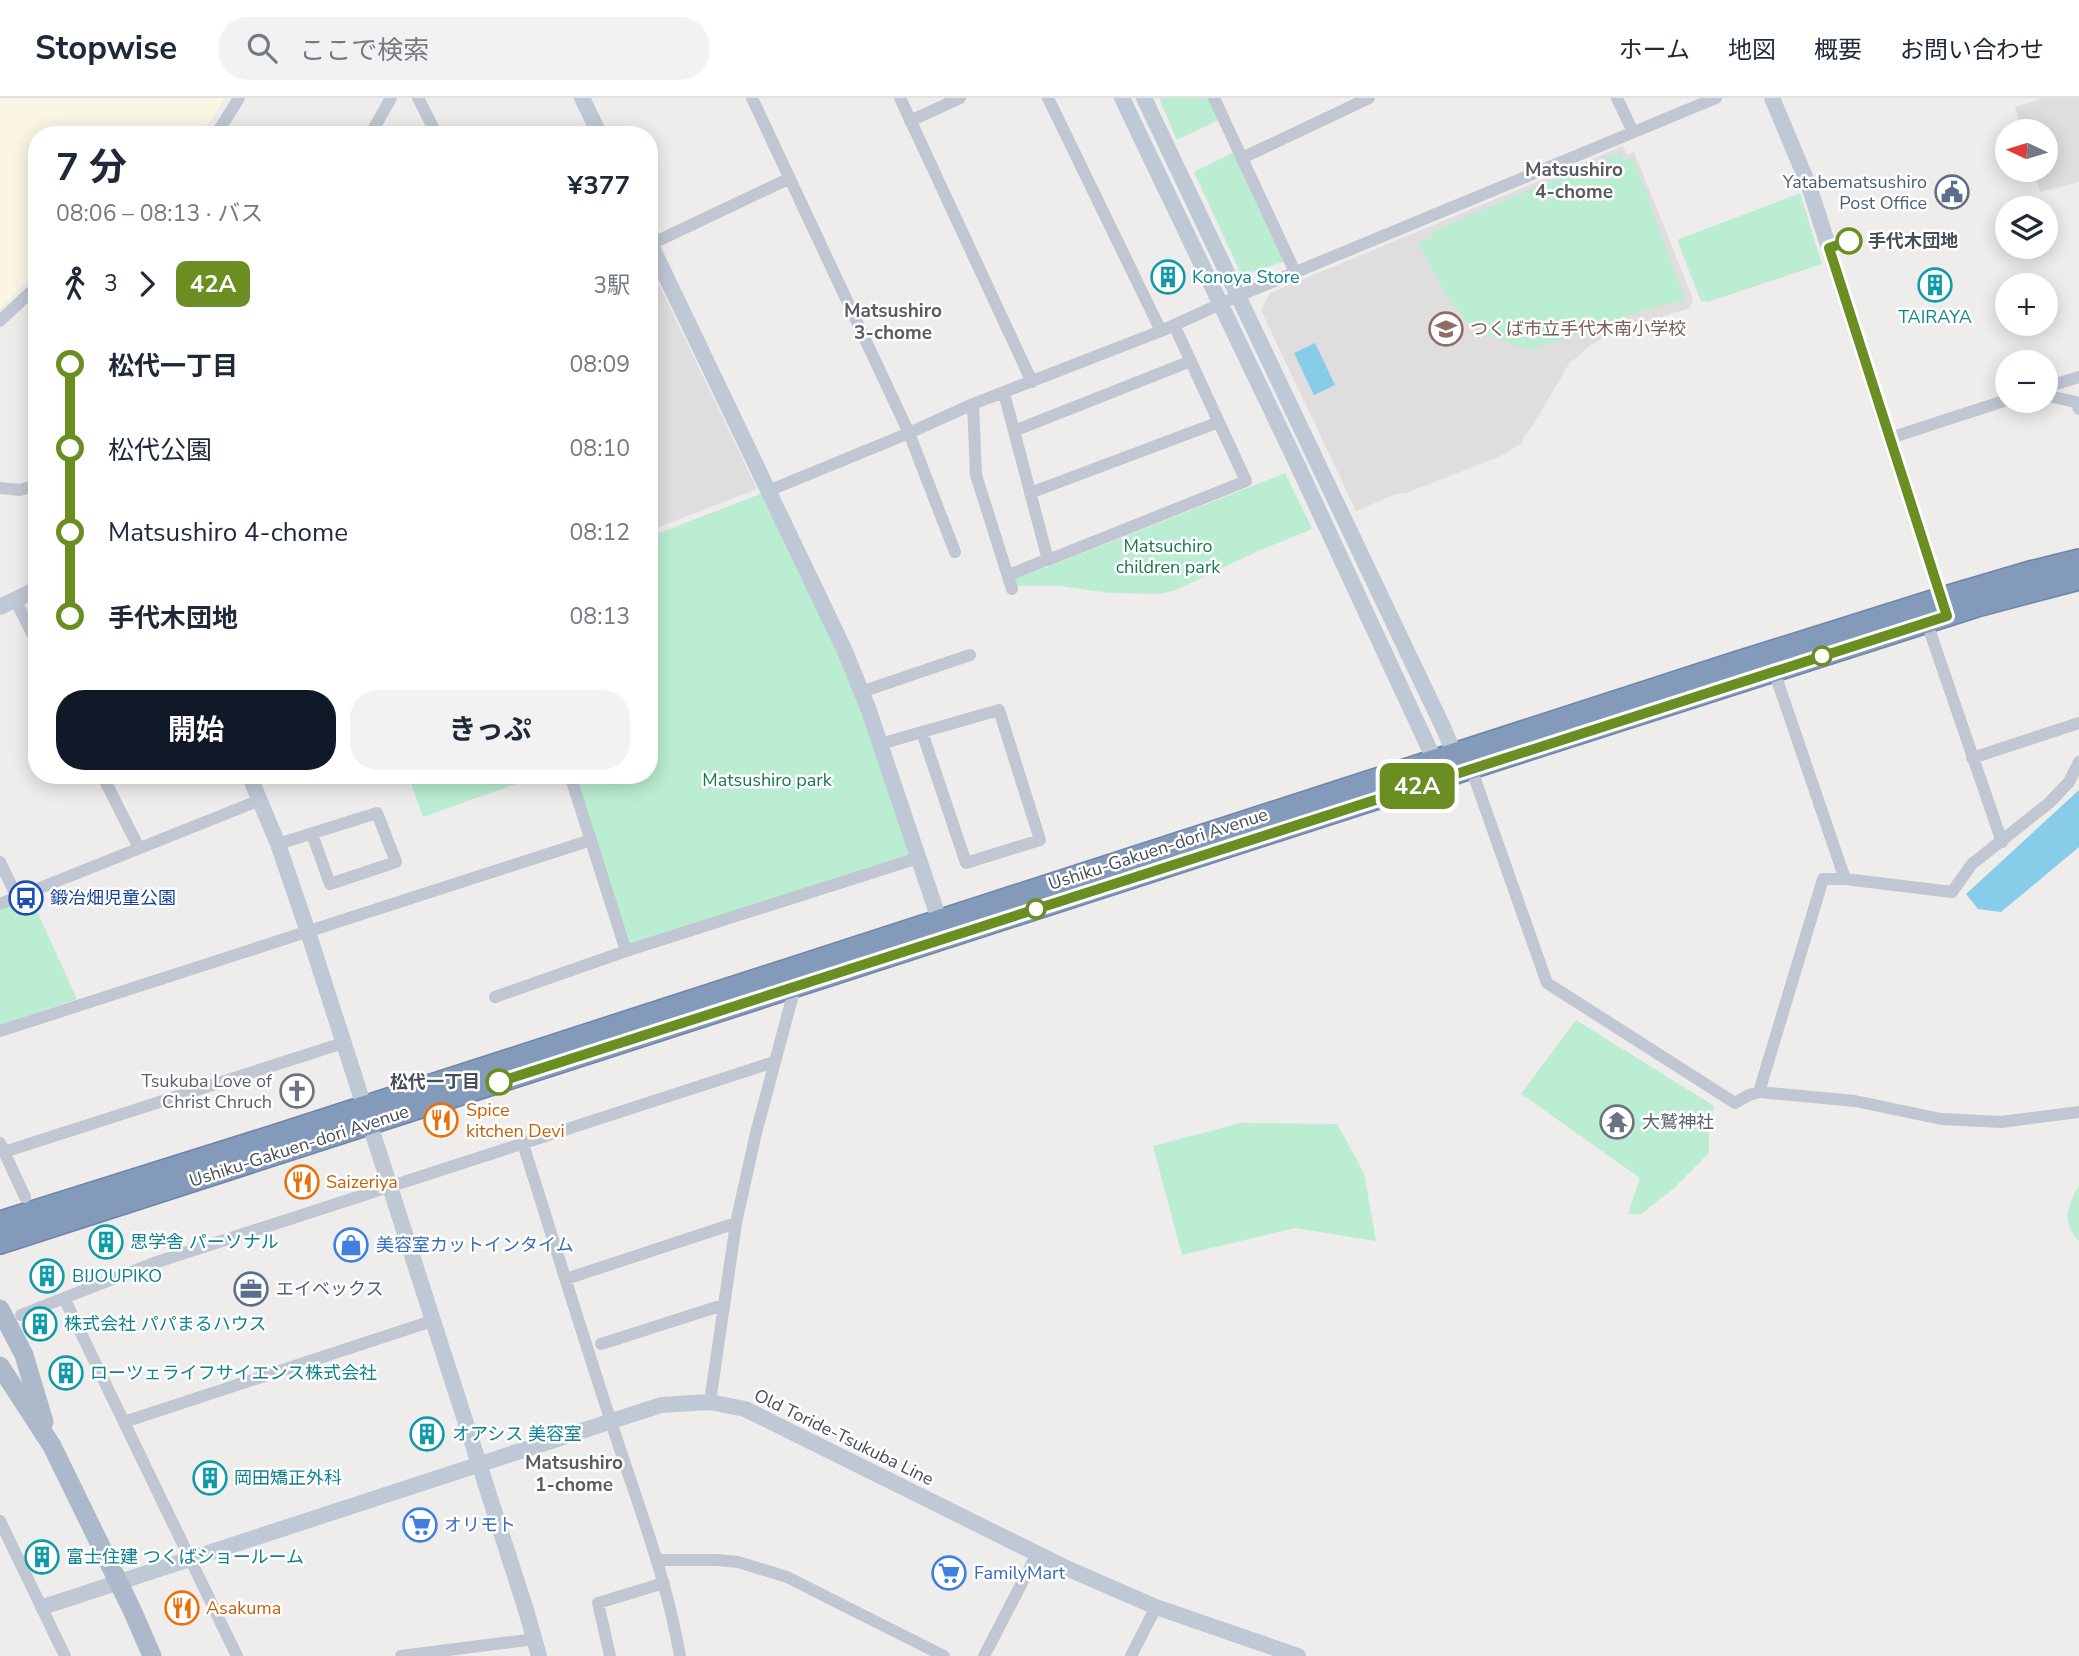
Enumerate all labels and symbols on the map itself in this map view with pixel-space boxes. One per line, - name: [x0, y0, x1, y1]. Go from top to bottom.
- north arrow: [1995, 119, 2058, 182]
- district label: Matsushiro 4-chome: [1525, 157, 1623, 205]
- place label: Yatabematsushiro Post Office: [1782, 170, 1927, 215]
- public building icon: Yatabematsushiro Post Office: [1933, 173, 1971, 211]
- marker: 手代木団地: [1836, 228, 1862, 254]
- place label: 手代木団地: [1868, 229, 1958, 253]
- building icon: Konoya Store: [1149, 258, 1187, 296]
- place label: Konoya Store: [1192, 265, 1300, 289]
- building icon: TAIRAYA: [1916, 266, 1954, 304]
- district label: Matsushiro 3-chome: [844, 298, 942, 346]
- place label: TAIRAYA: [1898, 305, 1972, 329]
- school or university icon: つくば市立手代木南小学校: [1427, 310, 1465, 348]
- place label: つくば市立手代木南小学校: [1470, 317, 1686, 341]
- park label: Matsuchiro children park: [1116, 534, 1221, 579]
- unlabelled marker: [1812, 646, 1832, 666]
- line badge: 42A: [1377, 763, 1457, 809]
- park label: Matsushiro park: [702, 768, 833, 792]
- street label: Ushiku-Gakuen-dori Avenue: [1045, 802, 1271, 896]
- bus stop icon: 鍛冶畑児童公園: [7, 879, 45, 917]
- place label: 鍛冶畑児童公園: [50, 886, 176, 910]
- unlabelled marker: [1026, 899, 1046, 919]
- place label: Tsukuba Love of Christ Chruch: [141, 1069, 273, 1114]
- marker: 松代一丁目: [486, 1069, 512, 1095]
- place label: 松代一丁目: [390, 1070, 480, 1094]
- church icon: Tsukuba Love of Christ Chruch: [278, 1072, 316, 1110]
- place label: Spice kitchen Devi: [466, 1098, 565, 1143]
- street label: Ushiku-Gakuen-dori Avenue: [186, 1099, 412, 1193]
- restaurant icon: Spice kitchen Devi: [422, 1101, 460, 1139]
- temple icon: 大鷲神社: [1598, 1103, 1636, 1141]
- place label: 大鷲神社: [1642, 1110, 1714, 1134]
- restaurant icon: Saizeriya: [283, 1163, 321, 1201]
- place label: Saizeriya: [326, 1170, 398, 1194]
- building icon: 思学舎 パーソナル: [87, 1223, 125, 1261]
- shop icon: 美容室カットインタイム: [332, 1226, 370, 1264]
- place label: 思学舎 パーソナル: [130, 1230, 279, 1254]
- place label: 美容室カットインタイム: [376, 1233, 574, 1257]
- building icon: BIJOUPIKO: [28, 1257, 66, 1295]
- place label: BIJOUPIKO: [72, 1264, 162, 1288]
- office icon: エイベックス: [232, 1270, 270, 1308]
- place label: エイベックス: [276, 1277, 383, 1301]
- building icon: 株式会社 パパまるハウス: [21, 1305, 59, 1343]
- place label: 株式会社 パパまるハウス: [64, 1312, 267, 1336]
- building icon: ローツェライフサイエンス株式会社: [47, 1354, 85, 1392]
- place label: ローツェライフサイエンス株式会社: [90, 1361, 377, 1385]
- street label: Old Toride-Tsukuba Line: [750, 1383, 938, 1491]
- building icon: オアシス 美容室: [408, 1415, 446, 1453]
- place label: オアシス 美容室: [452, 1422, 582, 1446]
- district label: Matsushiro 1-chome: [525, 1450, 623, 1498]
- building icon: 岡田矯正外科: [191, 1459, 229, 1497]
- place label: 岡田矯正外科: [234, 1466, 342, 1490]
- supermarket icon: オリモト: [401, 1506, 439, 1544]
- place label: オリモト: [444, 1513, 516, 1537]
- building icon: 富士住建 つくばショールーム: [23, 1538, 61, 1576]
- place label: 富士住建 つくばショールーム: [66, 1545, 304, 1569]
- supermarket icon: FamilyMart: [930, 1554, 968, 1592]
- place label: FamilyMart: [974, 1561, 1066, 1585]
- restaurant icon: Asakuma: [163, 1589, 201, 1627]
- place label: Asakuma: [206, 1596, 281, 1620]

